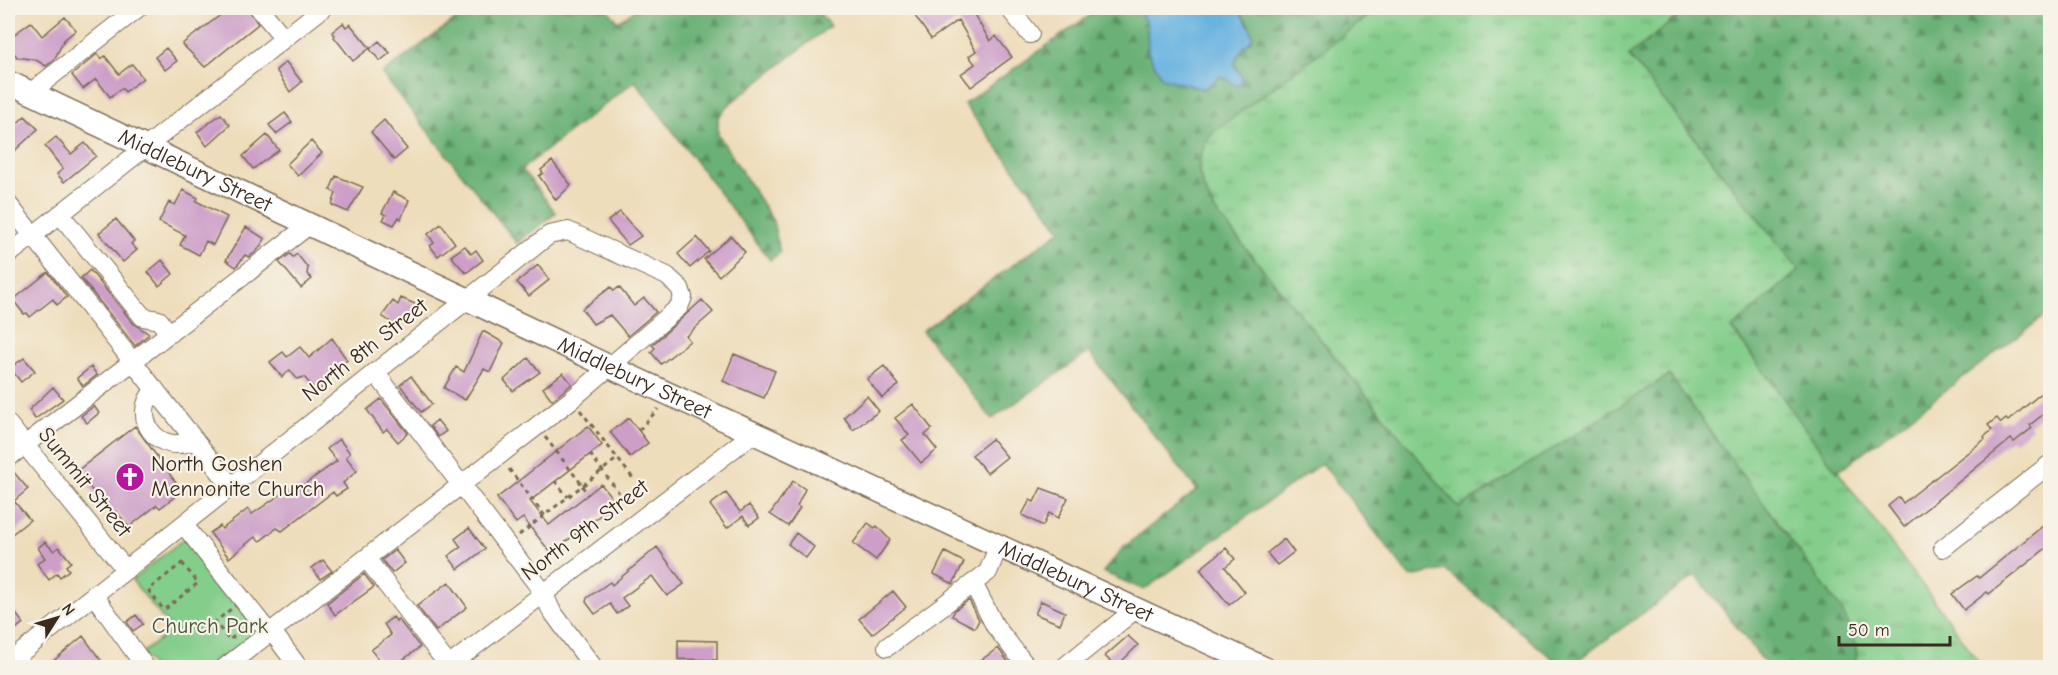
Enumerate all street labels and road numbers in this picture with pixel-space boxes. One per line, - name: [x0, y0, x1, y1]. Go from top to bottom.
- street label: Middlebury Street: [114, 123, 277, 218]
- street label: North 8th Street: [297, 292, 433, 407]
- street label: Middlebury Street: [553, 331, 716, 425]
- street label: Summit Street: [33, 422, 138, 543]
- street label: North 9th Street: [516, 473, 654, 586]
- street label: Middlebury Street: [995, 535, 1158, 628]

